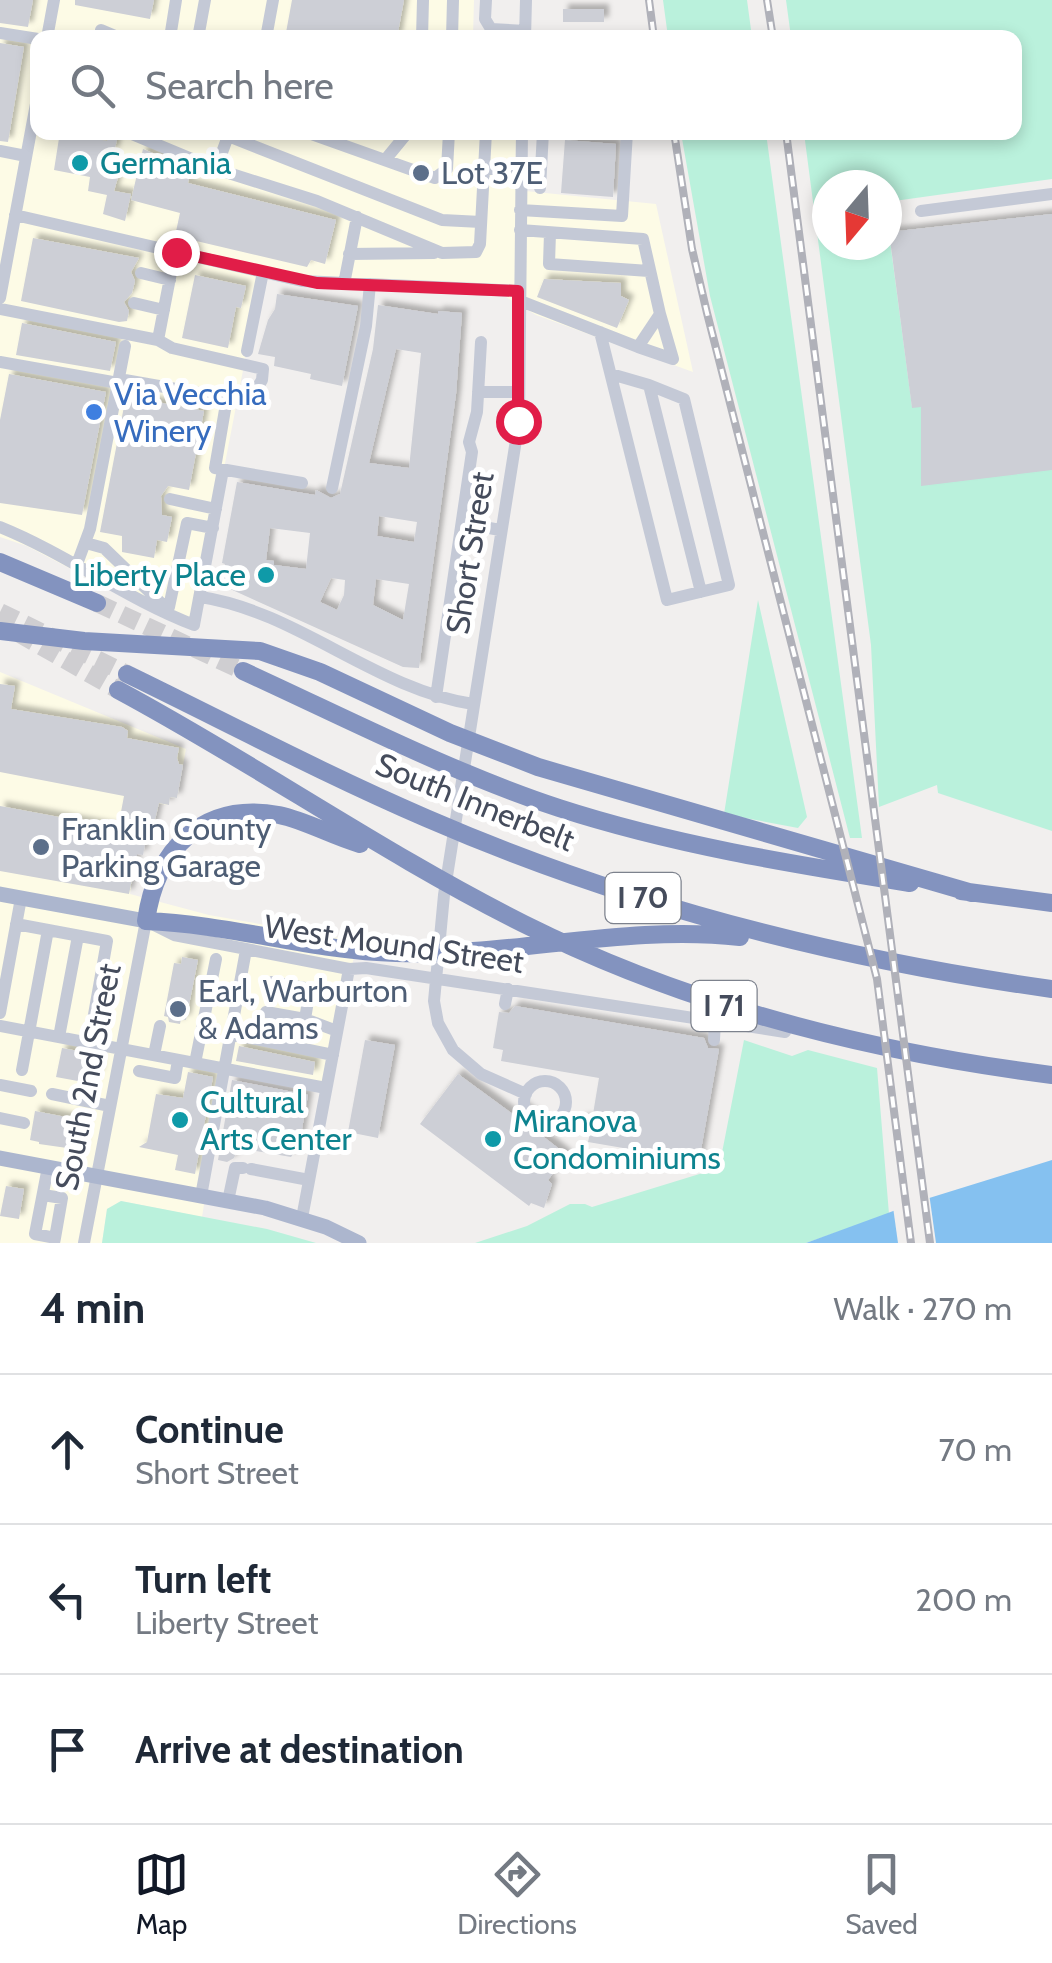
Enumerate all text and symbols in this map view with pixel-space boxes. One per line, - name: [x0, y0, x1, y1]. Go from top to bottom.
- search box: [30, 30, 1022, 140]
- icon: search: [65, 58, 120, 113]
- text: Search here: [145, 62, 334, 109]
- place label: Germania: [100, 143, 232, 182]
- marker: Germania: [69, 152, 91, 174]
- place label: Lot 37E: [441, 153, 543, 192]
- marker: Lot 37E: [410, 162, 432, 184]
- north arrow: [812, 170, 902, 260]
- route end: [154, 230, 200, 276]
- place label: Via Vecchia Winery: [114, 374, 267, 450]
- route start: [496, 399, 542, 445]
- marker: Via Vecchia Winery: [83, 401, 105, 423]
- street label: Short Street: [437, 469, 502, 637]
- place label: Liberty Place: [73, 555, 246, 594]
- marker: Liberty Place: [255, 564, 277, 586]
- street label: South Innerbelt: [370, 744, 580, 859]
- place label: Franklin County Parking Garage: [61, 809, 271, 885]
- marker: Franklin County Parking Garage: [30, 836, 52, 858]
- road number: I 70: [606, 873, 680, 923]
- street label: West Mound Street: [262, 906, 527, 981]
- street label: South 2nd Street: [46, 960, 129, 1194]
- place label: Earl, Warburton & Adams: [198, 971, 408, 1047]
- road number: I 71: [692, 981, 756, 1031]
- marker: Earl, Warburton & Adams: [167, 998, 189, 1020]
- place label: Cultural Arts Center: [200, 1082, 352, 1158]
- place label: Miranova Condominiums: [513, 1101, 721, 1177]
- marker: Cultural Arts Center: [169, 1109, 191, 1131]
- marker: Miranova Condominiums: [482, 1128, 504, 1150]
- text: 4 min: [40, 1282, 145, 1334]
- text: Walk · 270 m: [834, 1289, 1012, 1328]
- text: Continue: [135, 1406, 284, 1453]
- icon: ahead: [40, 1422, 95, 1477]
- text: 70 m: [939, 1430, 1012, 1469]
- text: Short Street: [135, 1453, 299, 1492]
- text: Turn left: [135, 1556, 271, 1603]
- icon: left: [40, 1572, 95, 1627]
- text: 200 m: [915, 1580, 1012, 1619]
- text: Liberty Street: [135, 1603, 318, 1642]
- icon: arrive: [40, 1722, 95, 1777]
- text: Arrive at destination: [135, 1726, 464, 1773]
- tab: Map: [134, 1847, 189, 1941]
- tab: Directions: [457, 1847, 577, 1941]
- tab: Saved: [845, 1847, 918, 1941]

